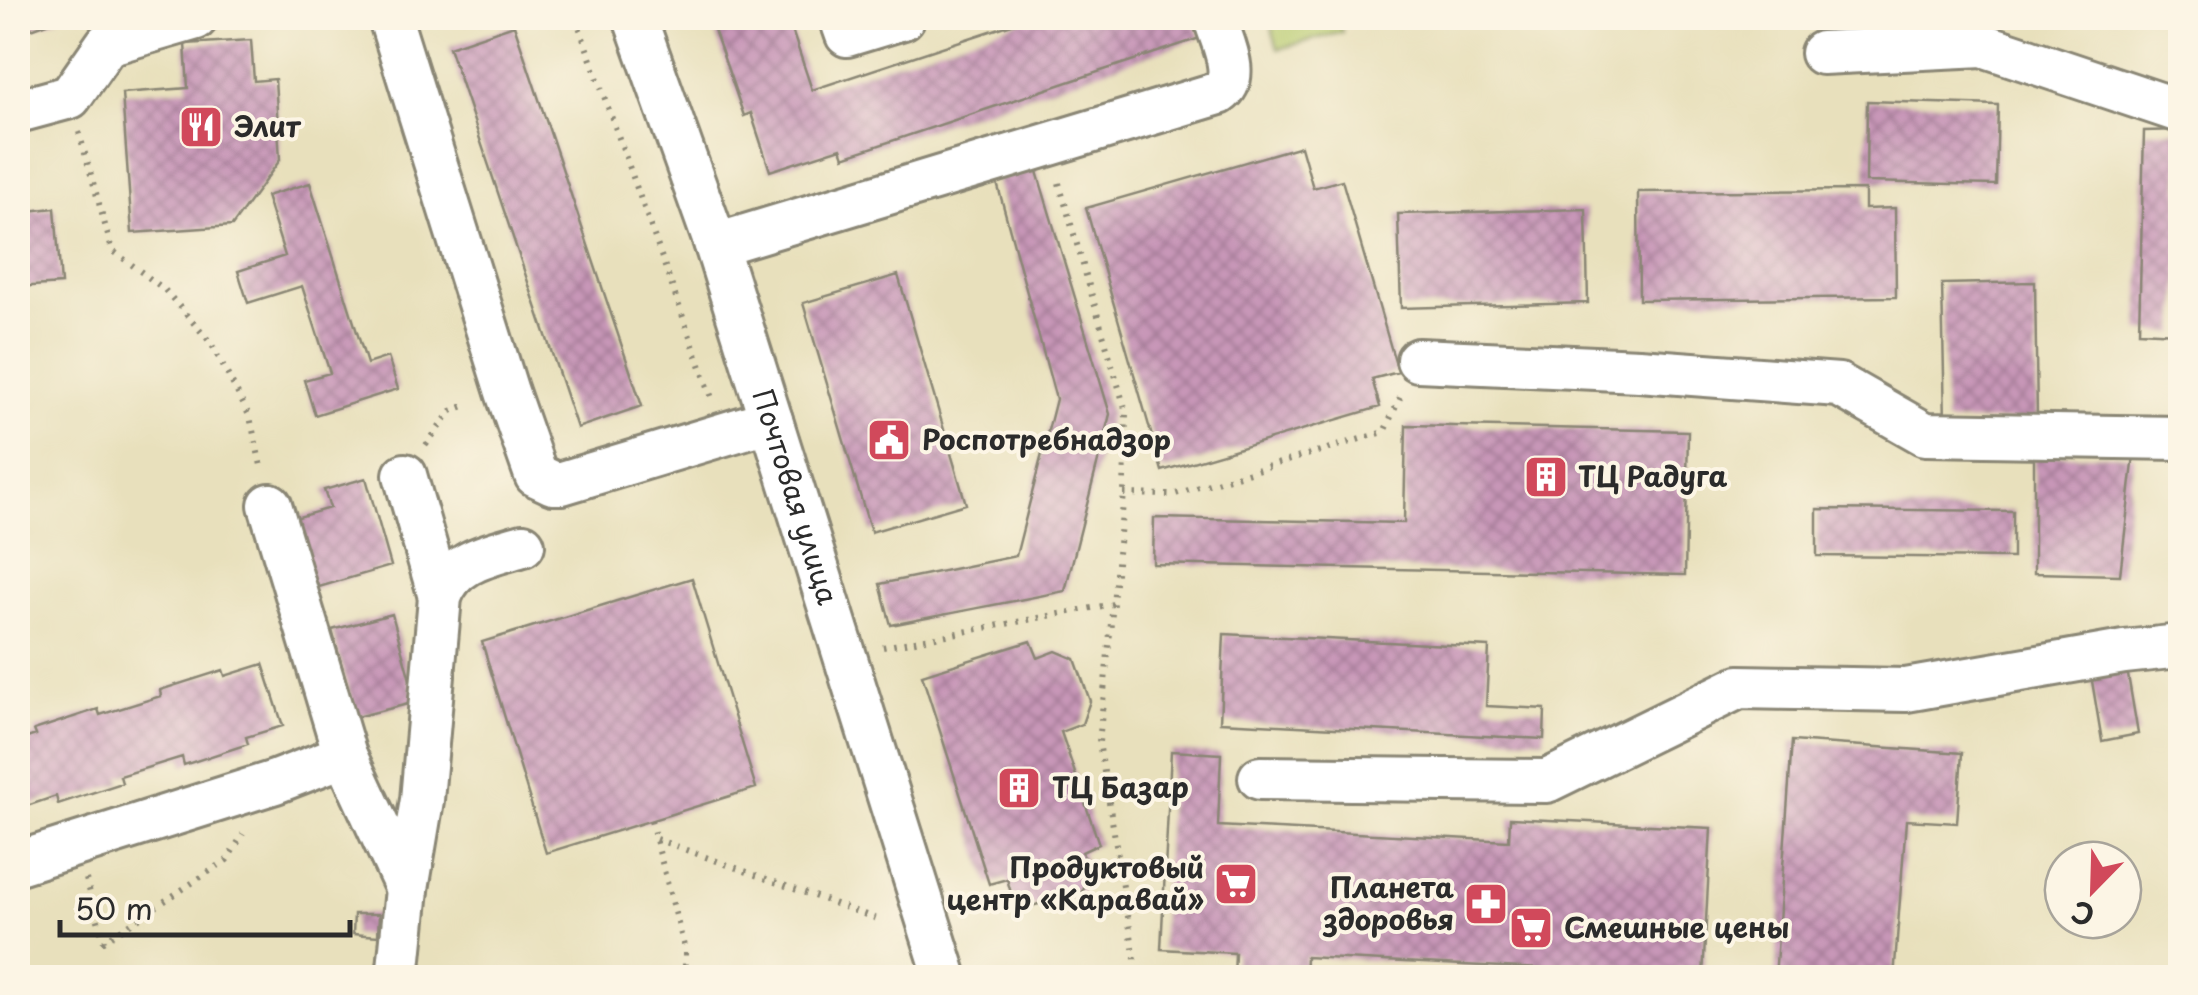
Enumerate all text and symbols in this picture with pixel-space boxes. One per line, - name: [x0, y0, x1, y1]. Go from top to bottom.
- restaurant icon: Элит: [178, 104, 224, 150]
- place label: Элит: [234, 104, 302, 147]
- street label: Почтовая улица: [742, 383, 851, 610]
- public building icon: Роспотребнадзор: [866, 417, 912, 463]
- place label: Роспотребнадзор: [922, 417, 1171, 460]
- building icon: ТЦ Радуга: [1523, 454, 1569, 500]
- place label: ТЦ Радуга: [1578, 454, 1728, 497]
- building icon: ТЦ Базар: [996, 765, 1042, 811]
- place label: ТЦ Базар: [1052, 765, 1189, 808]
- north arrow: [2043, 840, 2143, 940]
- place label: Продуктовый центр «Каравай»: [946, 845, 1204, 920]
- supermarket icon: Продуктовый центр «Каравай»: [1213, 861, 1259, 907]
- place label: Планета здоровья: [1322, 865, 1454, 940]
- scale bar: [60, 875, 350, 937]
- pharmacy icon: Планета здоровья: [1463, 881, 1509, 927]
- text: 50 m: [75, 885, 153, 930]
- text: С: [2065, 890, 2101, 938]
- supermarket icon: Смешные цены: [1508, 905, 1554, 951]
- place label: Смешные цены: [1564, 905, 1789, 948]

